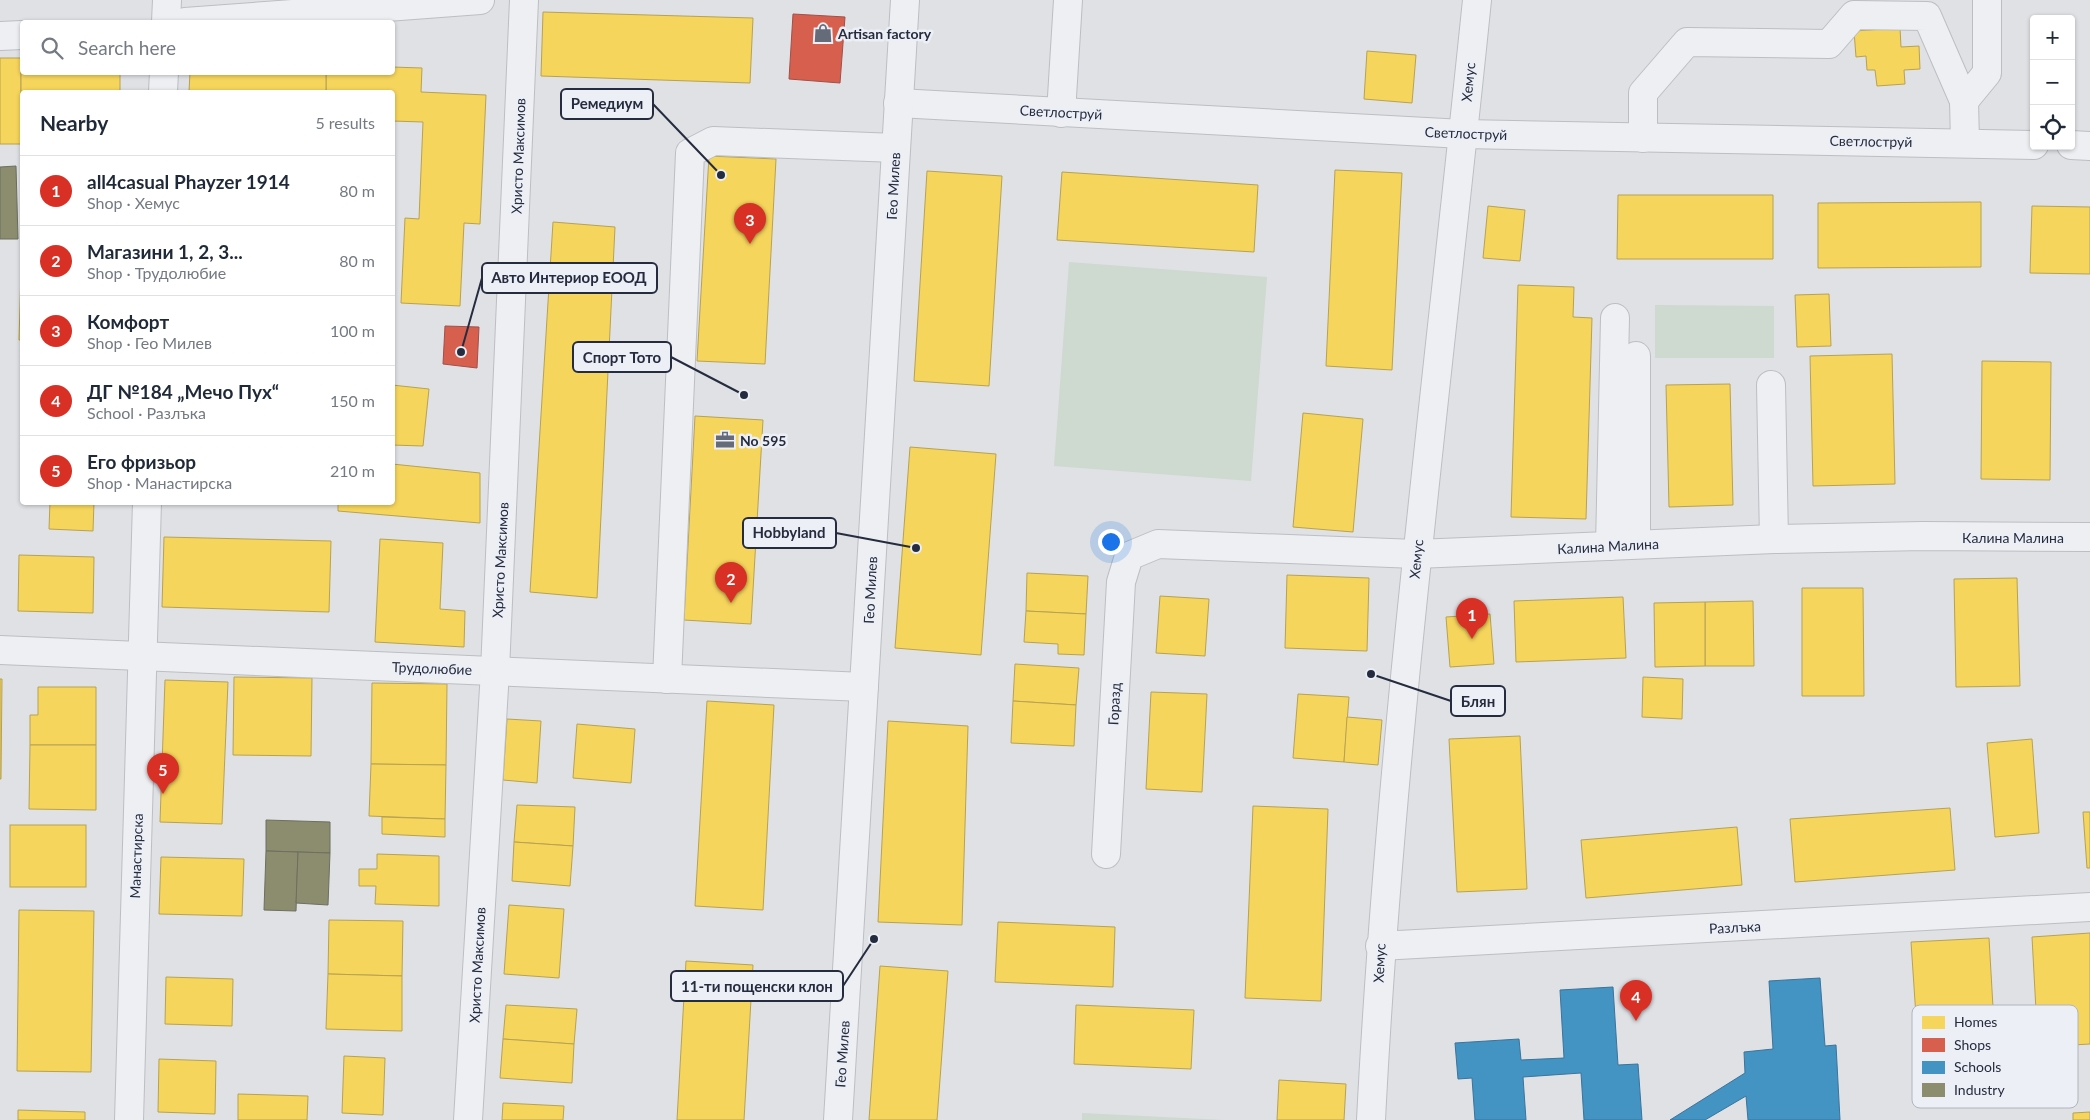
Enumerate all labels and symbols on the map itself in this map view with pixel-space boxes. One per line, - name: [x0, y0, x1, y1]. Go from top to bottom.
- shop icon: Artisan factory: [812, 22, 834, 44]
- place label: Artisan factory: [837, 25, 932, 42]
- street label: Хемус: [1457, 61, 1479, 103]
- callout: Ремедиум: [561, 89, 653, 119]
- text: Ремедиум: [571, 94, 643, 112]
- street label: Христо Максимов: [507, 98, 529, 214]
- street label: Светлоструй: [1019, 101, 1103, 123]
- street label: Светлоструй: [1424, 123, 1508, 143]
- street label: Светлоструй: [1829, 132, 1913, 150]
- street label: Гео Милев: [883, 152, 903, 220]
- pin: 3: [734, 203, 766, 244]
- callout: Авто Интериор ЕООД: [482, 263, 657, 293]
- text: Авто Интериор ЕООД: [490, 268, 647, 286]
- callout: Спорт Тото: [573, 342, 671, 372]
- text: Спорт Тото: [583, 348, 662, 366]
- office icon: No 595: [714, 429, 736, 451]
- place label: No 595: [740, 432, 786, 449]
- street label: Христо Максимов: [488, 502, 512, 618]
- callout: Hobbyland: [743, 518, 836, 548]
- text: Hobbyland: [753, 523, 825, 541]
- your location: [1098, 529, 1124, 555]
- street label: Калина Малина: [1962, 529, 2064, 546]
- street label: Калина Малина: [1557, 535, 1659, 557]
- street label: Хемус: [1405, 538, 1427, 580]
- street label: Гео Милев: [860, 556, 880, 624]
- pin: 2: [715, 562, 747, 603]
- pin: 1: [1456, 598, 1488, 639]
- street label: Трудолюбие: [392, 658, 472, 678]
- street label: Горазд: [1104, 682, 1124, 726]
- callout: Блян: [1451, 686, 1505, 716]
- text: Блян: [1461, 692, 1495, 710]
- pin: 5: [147, 753, 179, 794]
- street label: Манастирска: [126, 813, 146, 899]
- street label: Христо Максимов: [465, 907, 489, 1023]
- street label: Разлъка: [1709, 917, 1761, 937]
- street label: Хемус: [1369, 943, 1389, 983]
- callout: 11-ти пощенски клон: [671, 971, 843, 1001]
- text: 11-ти пощенски клон: [681, 977, 833, 995]
- pin: 4: [1620, 980, 1652, 1021]
- legend: [1912, 1005, 2078, 1108]
- text: Homes: [1954, 1013, 1997, 1030]
- street label: Гео Милев: [831, 1020, 853, 1088]
- text: Shops: [1954, 1036, 1991, 1053]
- text: Schools: [1954, 1058, 2001, 1075]
- text: Industry: [1954, 1081, 2005, 1098]

